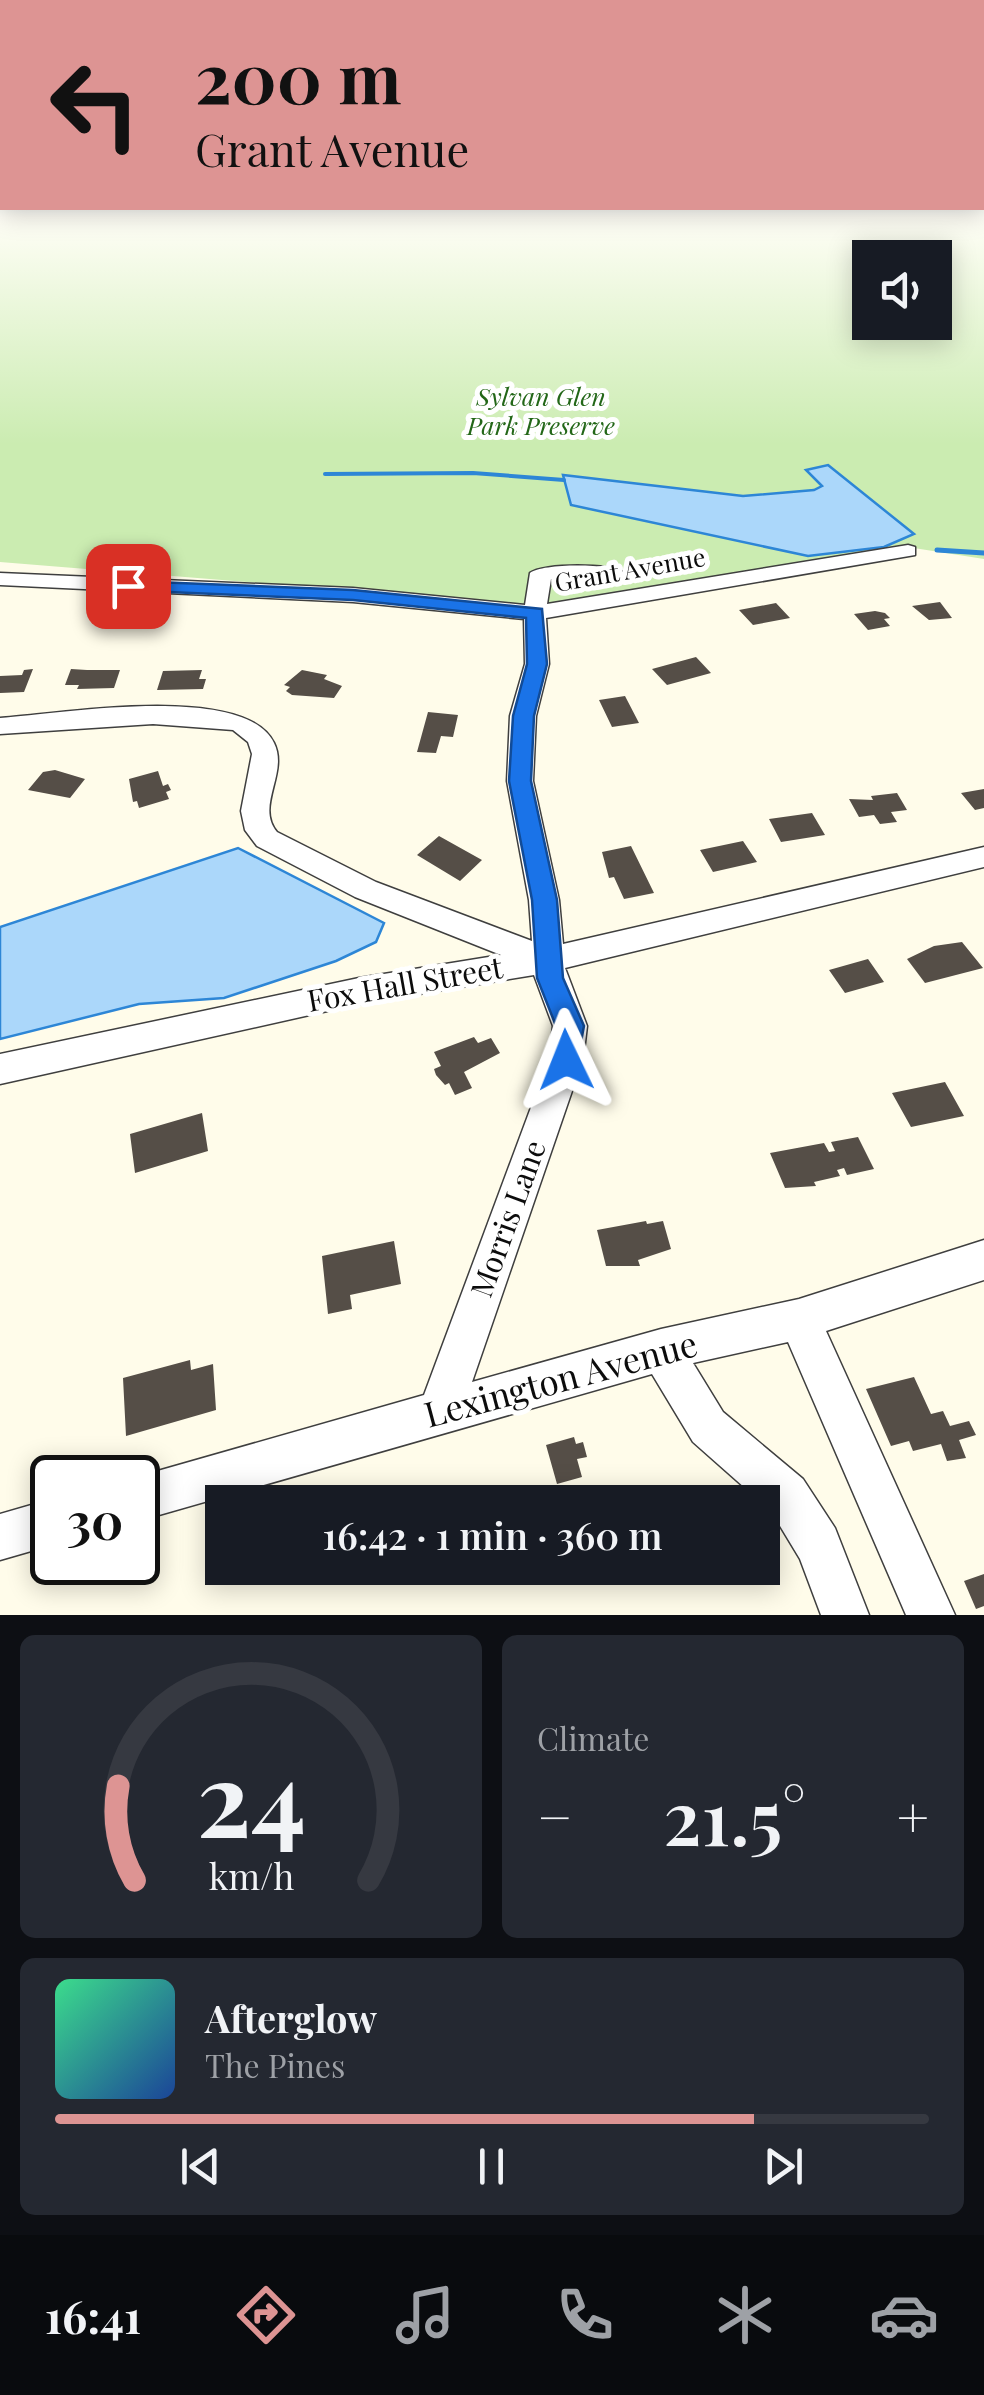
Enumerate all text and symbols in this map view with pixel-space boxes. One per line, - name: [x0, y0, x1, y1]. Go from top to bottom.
- text: 200 m: [195, 28, 402, 122]
- icon: left: [30, 40, 160, 170]
- text: Grant Avenue: [195, 118, 469, 178]
- map controls: [852, 240, 952, 340]
- button: sound: [852, 240, 952, 340]
- park label: Sylvan Glen Park Preserve: [466, 379, 615, 441]
- street label: Grant Avenue: [552, 539, 708, 598]
- pin: [86, 544, 171, 629]
- icon: arrive: [101, 559, 156, 614]
- street label: Fox Hall Street: [304, 946, 506, 1020]
- position arrow: [514, 1008, 618, 1112]
- street label: Morris Lane: [460, 1134, 554, 1302]
- street label: Lexington Avenue: [419, 1319, 702, 1437]
- speed limit sign: 30: [30, 1455, 160, 1585]
- text: 16:42 · 1 min · 360 m: [322, 1509, 663, 1560]
- text: Climate: [537, 1716, 649, 1759]
- text: 24: [196, 1725, 306, 1864]
- text: 21.5°: [663, 1765, 806, 1865]
- text: −: [537, 1778, 573, 1852]
- text: +: [897, 1778, 929, 1852]
- text: km/h: [208, 1851, 294, 1899]
- text: Afterglow: [205, 1992, 377, 2043]
- text: The Pines: [205, 2043, 345, 2086]
- icon: previous: [173, 2139, 228, 2194]
- icon: pause: [464, 2139, 519, 2194]
- icon: next: [756, 2139, 811, 2194]
- icon: directions: [231, 2280, 301, 2350]
- icon: music: [390, 2280, 460, 2350]
- icon: phone: [550, 2280, 620, 2350]
- icon: climate: [710, 2280, 780, 2350]
- icon: car: [869, 2280, 939, 2350]
- text: 16:41: [45, 2285, 141, 2345]

